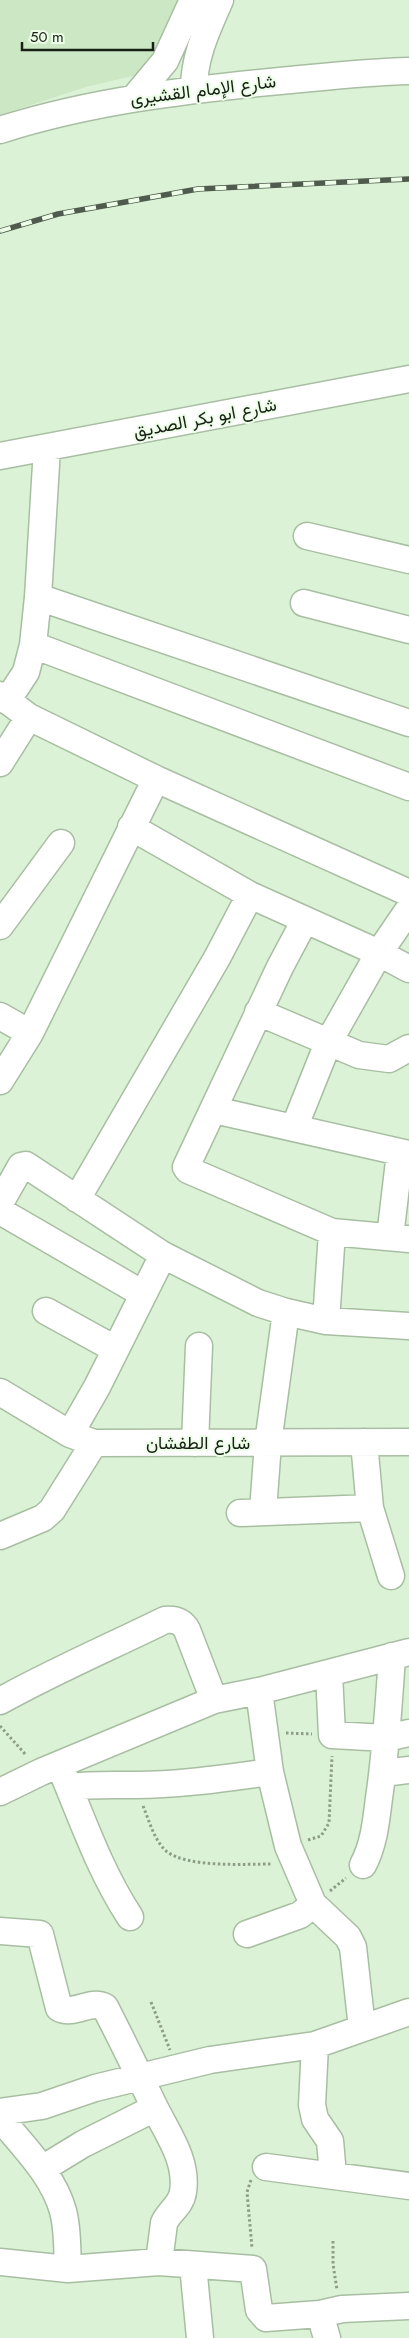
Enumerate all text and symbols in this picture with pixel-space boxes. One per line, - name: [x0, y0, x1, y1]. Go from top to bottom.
- scale bar: [22, 20, 154, 52]
- text: 50 m: [30, 26, 64, 48]
- street label: شارع الإمام القشيرى: [129, 68, 277, 112]
- street label: شارع ابو بكر الصديق: [131, 391, 279, 445]
- street label: شارع الطفشان: [146, 1430, 250, 1456]

